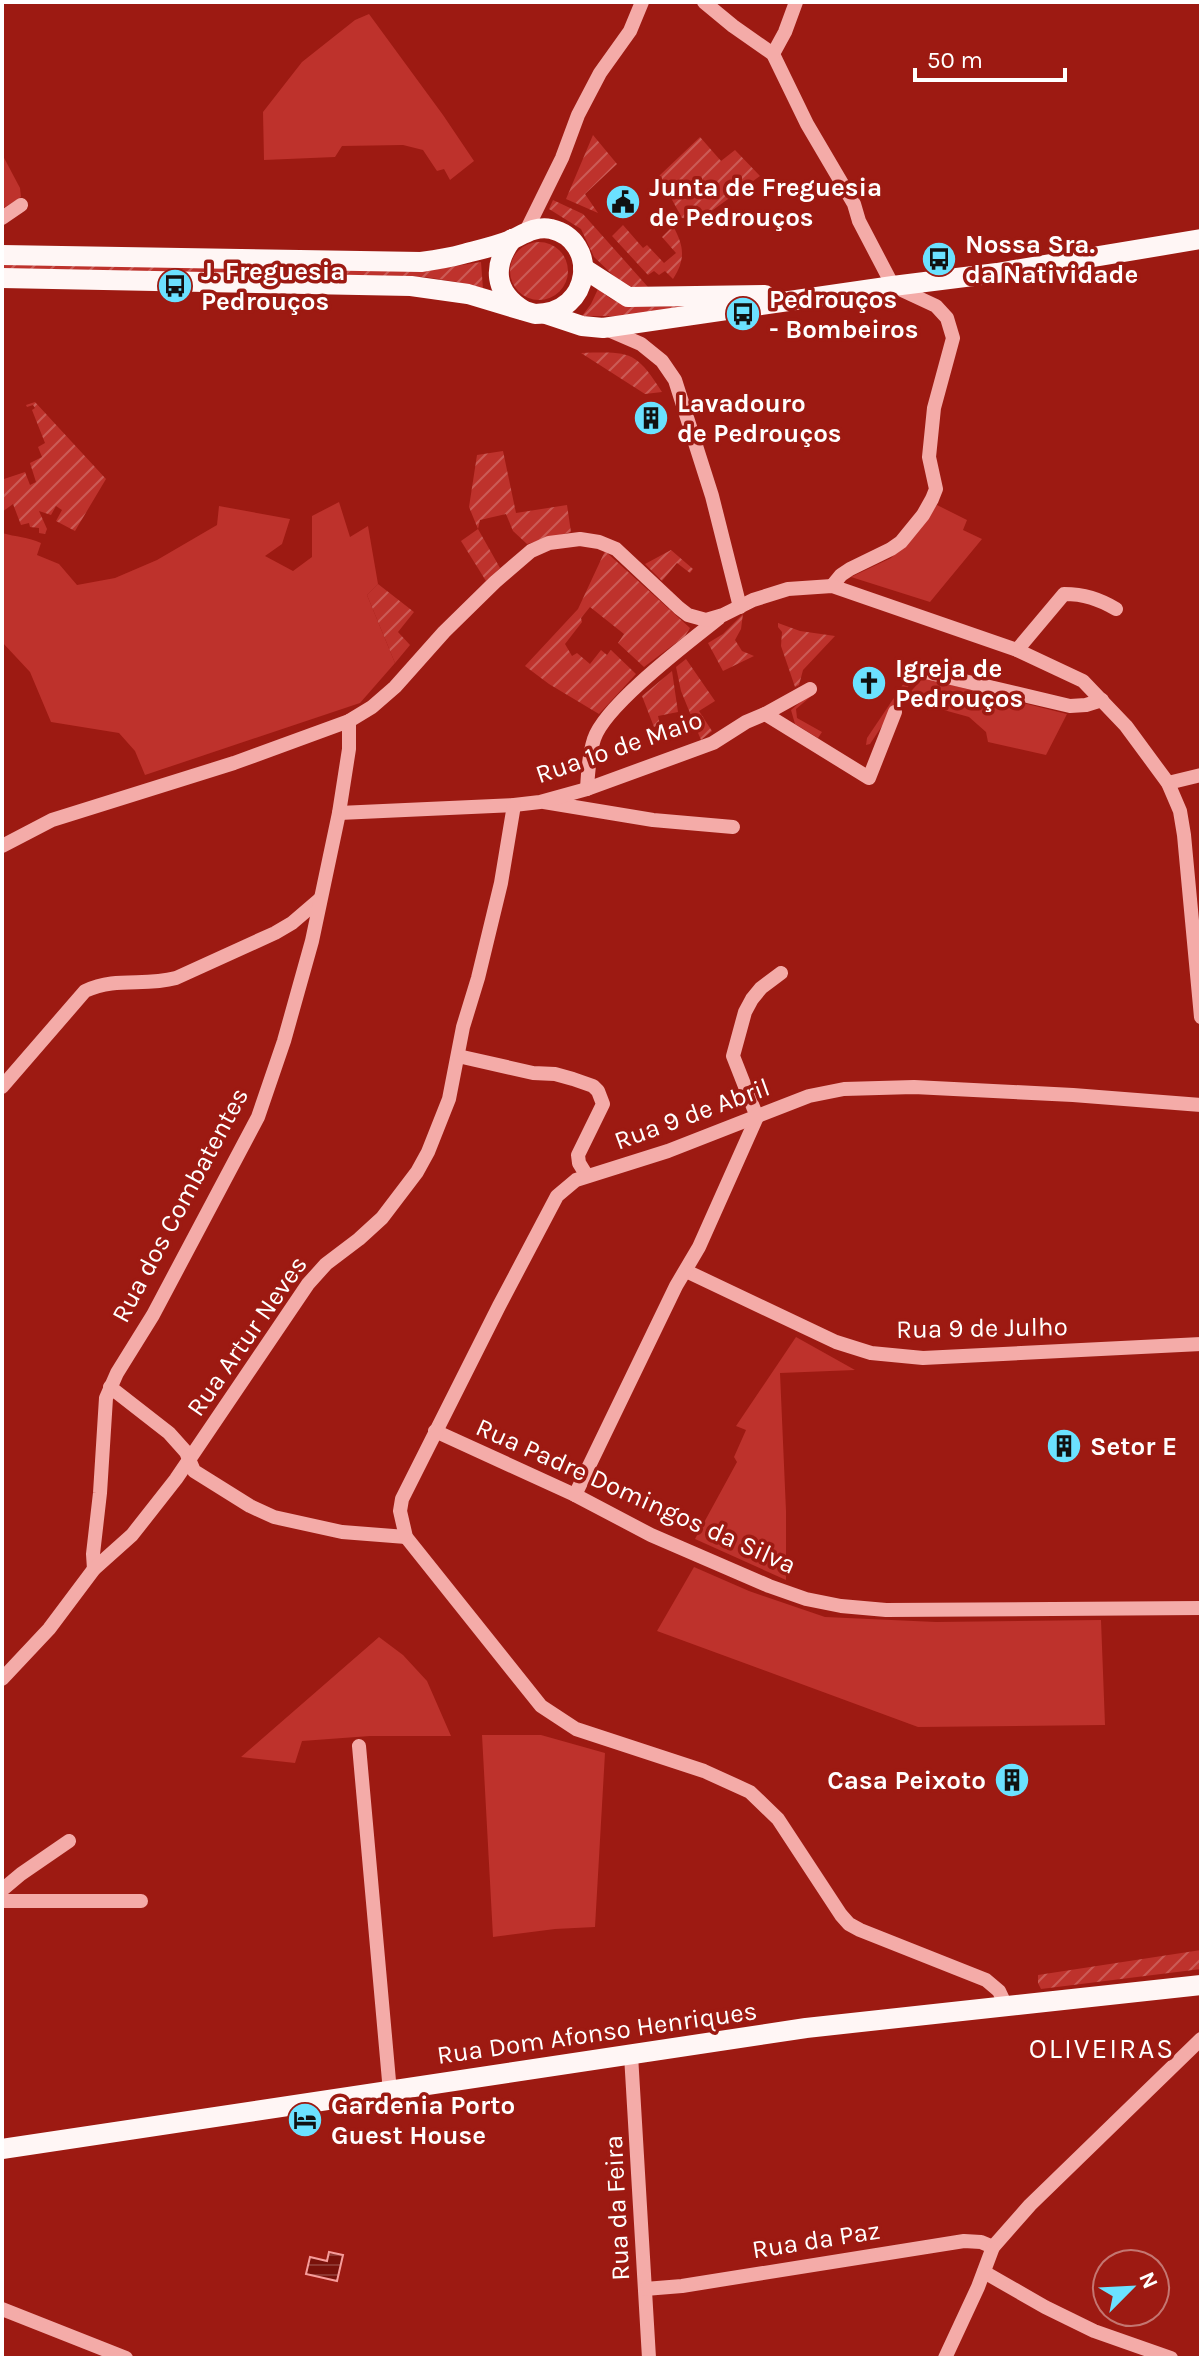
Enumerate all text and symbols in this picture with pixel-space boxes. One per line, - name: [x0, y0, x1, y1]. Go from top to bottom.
- scale bar: [915, 32, 1065, 82]
- text: 50 m: [927, 46, 983, 74]
- place label: Junta de Freguesia de Pedrouços: [649, 172, 882, 233]
- public building icon: Junta de Freguesia de Pedrouços: [604, 183, 642, 221]
- place label: Nossa Sra. da Natividade: [965, 229, 1138, 290]
- bus stop icon: Nossa Sra. da Natividade: [920, 240, 958, 278]
- place label: J. Freguesia Pedrouços: [201, 256, 346, 317]
- bus stop icon: J. Freguesia Pedrouços: [156, 267, 194, 305]
- place label: Pedrouços - Bombeiros: [769, 284, 918, 345]
- bus stop icon: Pedrouços - Bombeiros: [724, 295, 762, 333]
- place label: Lavadouro de Pedrouços: [677, 388, 842, 449]
- building icon: Lavadouro de Pedrouços: [632, 399, 670, 437]
- place label: Igreja de Pedrouços: [895, 653, 1023, 714]
- church icon: Igreja de Pedrouços: [850, 664, 888, 702]
- street label: Rua 1º de Maio: [532, 704, 706, 790]
- street label: Rua 9 de Abril: [610, 1072, 774, 1156]
- street label: Rua dos Combatentes: [105, 1082, 255, 1328]
- street label: Rua Artur Neves: [180, 1250, 314, 1422]
- street label: Rua 9 de Julho: [896, 1311, 1068, 1345]
- street label: Rua Padre Domingos da Silva: [471, 1411, 801, 1581]
- building icon: Setor E: [1045, 1427, 1083, 1465]
- place label: Setor E: [1090, 1431, 1177, 1462]
- building icon: Casa Peixoto: [993, 1761, 1031, 1799]
- place label: Casa Peixoto: [827, 1765, 986, 1796]
- street label: Rua Dom Afonso Henriques: [435, 1995, 759, 2071]
- district label: OLIVEIRAS: [1029, 2032, 1175, 2065]
- place label: Gardenia Porto Guest House: [331, 2090, 515, 2151]
- hotel icon: Gardenia Porto Guest House: [286, 2101, 324, 2139]
- street label: Rua da Feira: [598, 2134, 636, 2282]
- street label: Rua da Paz: [750, 2215, 882, 2265]
- north arrow: [1091, 2248, 1171, 2328]
- text: N: [1133, 2268, 1163, 2293]

